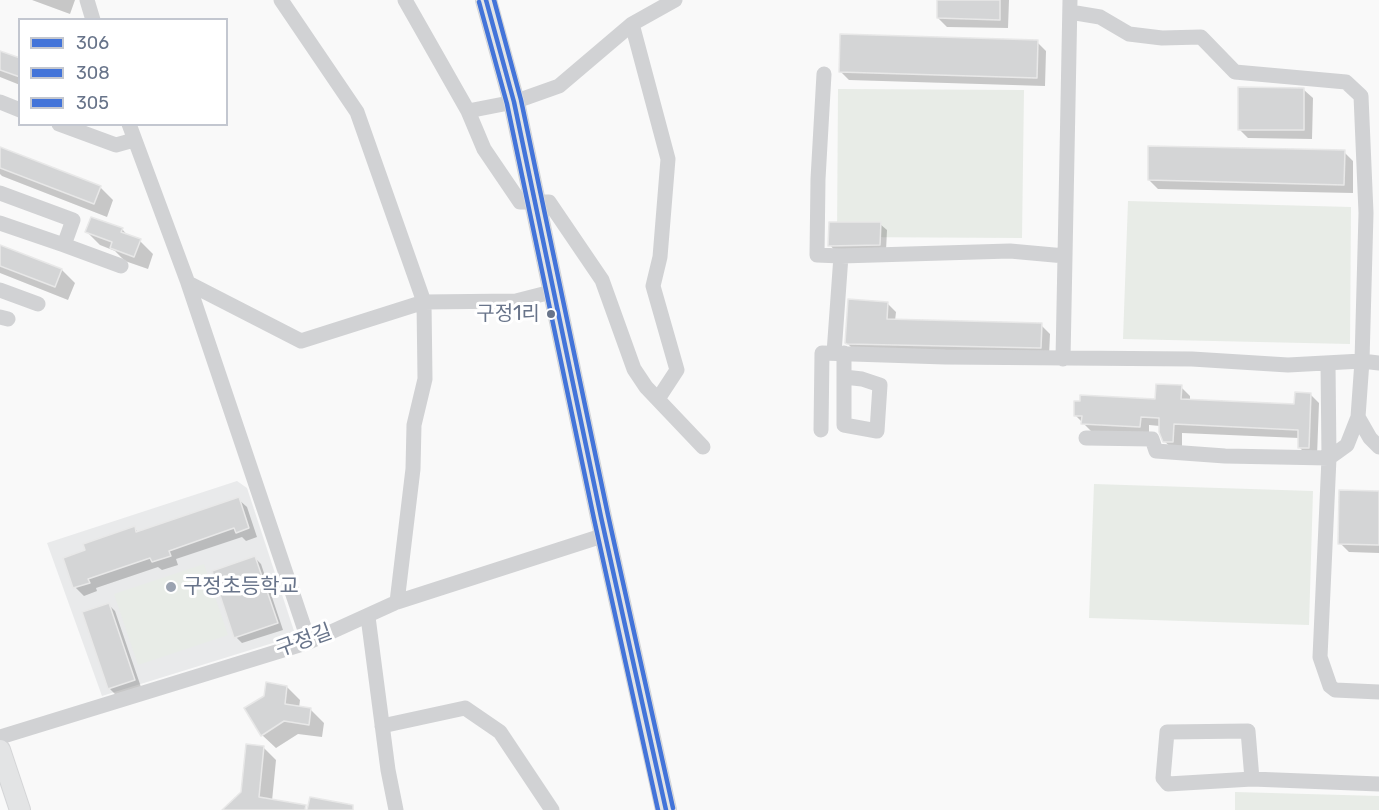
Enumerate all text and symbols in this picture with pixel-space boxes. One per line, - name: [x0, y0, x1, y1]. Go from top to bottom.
- legend: [18, 18, 228, 126]
- text: 306: [76, 32, 109, 54]
- text: 308: [76, 62, 110, 84]
- text: 305: [76, 92, 109, 114]
- place label: 구정1리: [476, 302, 540, 326]
- marker: 구정1리: [545, 308, 557, 320]
- place label: 구정초등학교: [183, 574, 299, 600]
- marker: 구정초등학교: [164, 580, 178, 594]
- street label: 구정길: [272, 619, 336, 663]

